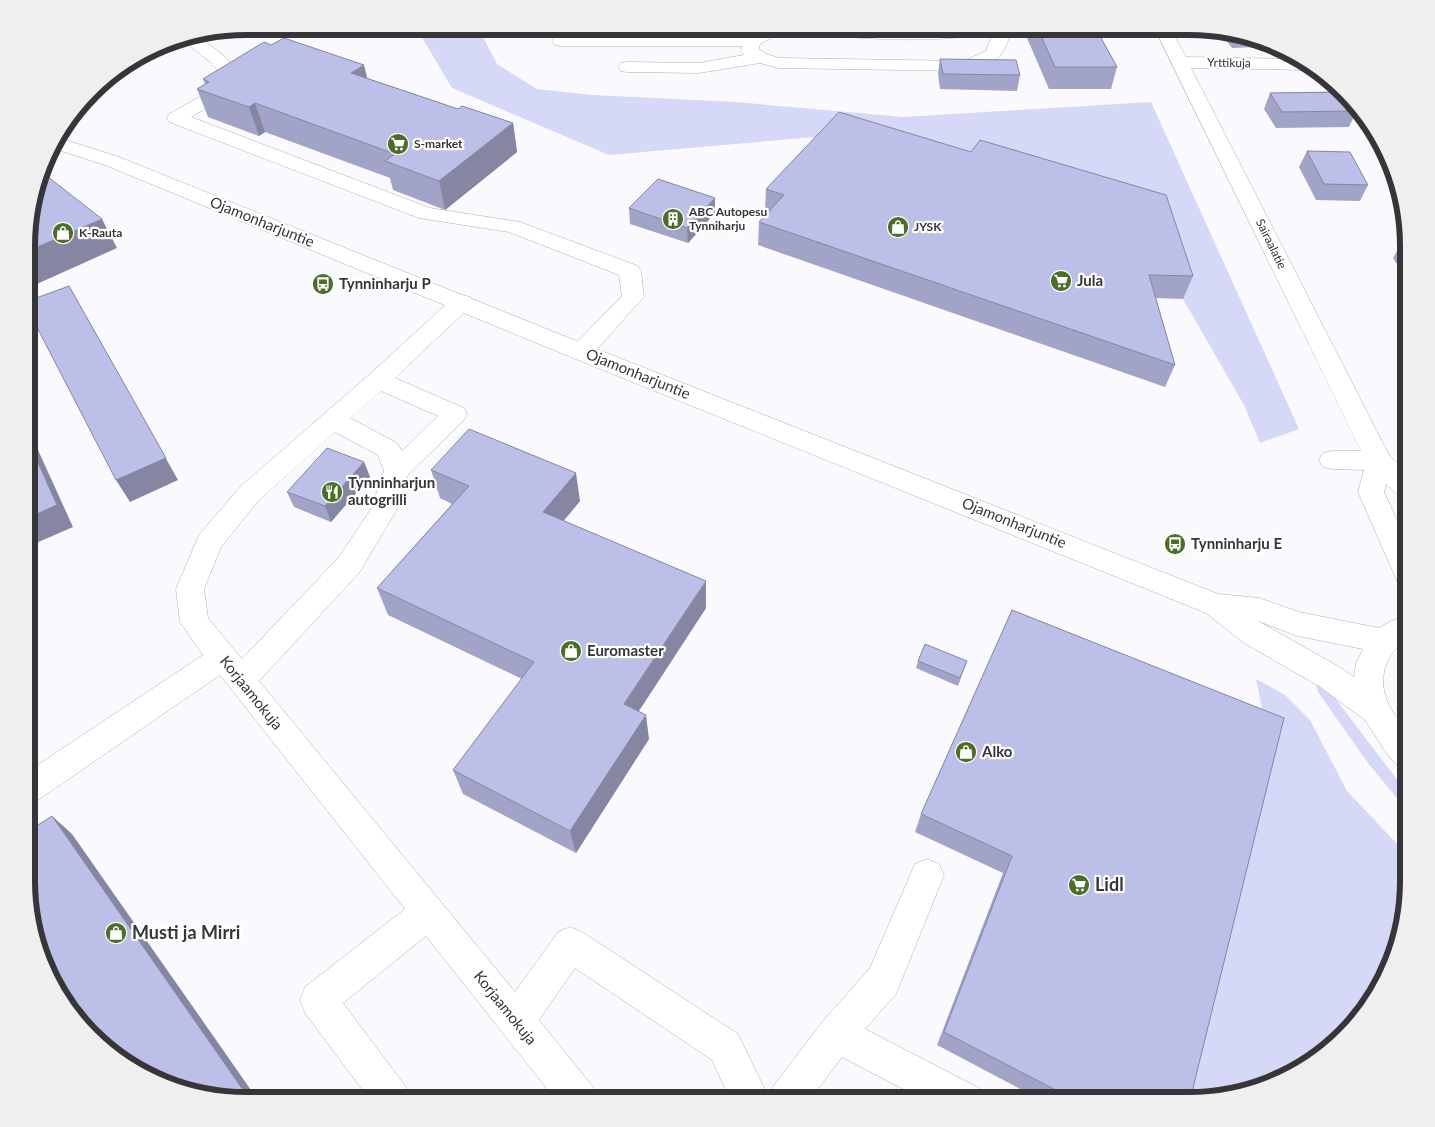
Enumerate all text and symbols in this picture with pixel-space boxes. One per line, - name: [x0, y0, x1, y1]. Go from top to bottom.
- street label: Yrttikuja: [1207, 55, 1251, 70]
- supermarket icon: S-market: [386, 132, 410, 156]
- place label: S-market: [414, 136, 463, 151]
- street label: Ojamonharjuntie: [208, 192, 317, 250]
- place label: ABC Autopesu Tynniharju: [688, 204, 767, 233]
- building icon: ABC Autopesu Tynniharju: [661, 207, 685, 231]
- shop icon: JYSK: [886, 215, 910, 239]
- street label: Sairaalatie: [1253, 216, 1290, 271]
- place label: JYSK: [914, 219, 942, 234]
- shop icon: K-Rauta: [51, 221, 75, 245]
- place label: K-Rauta: [79, 225, 122, 240]
- supermarket icon: Jula: [1049, 269, 1073, 293]
- place label: Jula: [1077, 271, 1103, 289]
- bus stop icon: Tynninharju P: [311, 272, 335, 296]
- place label: Tynninharju P: [339, 274, 431, 292]
- street label: Ojamonharjuntie: [584, 344, 693, 402]
- place label: Tynninharjun autogrilli: [348, 473, 435, 508]
- restaurant icon: Tynninharjun autogrilli: [320, 480, 344, 504]
- street label: Ojamonharjuntie: [960, 493, 1069, 551]
- bus stop icon: Tynninharju E: [1163, 532, 1187, 556]
- place label: Tynninharju E: [1191, 534, 1282, 552]
- shop icon: Euromaster: [559, 639, 583, 663]
- place label: Euromaster: [587, 641, 664, 659]
- street label: Korjaamokuja: [217, 652, 287, 733]
- shop icon: Alko: [954, 740, 978, 764]
- place label: Alko: [981, 742, 1013, 760]
- supermarket icon: Lidl: [1067, 873, 1091, 897]
- place label: Lidl: [1095, 873, 1124, 895]
- shop icon: Musti ja Mirri: [104, 921, 128, 945]
- place label: Musti ja Mirri: [132, 921, 240, 943]
- street label: Korjaamokuja: [471, 967, 541, 1048]

